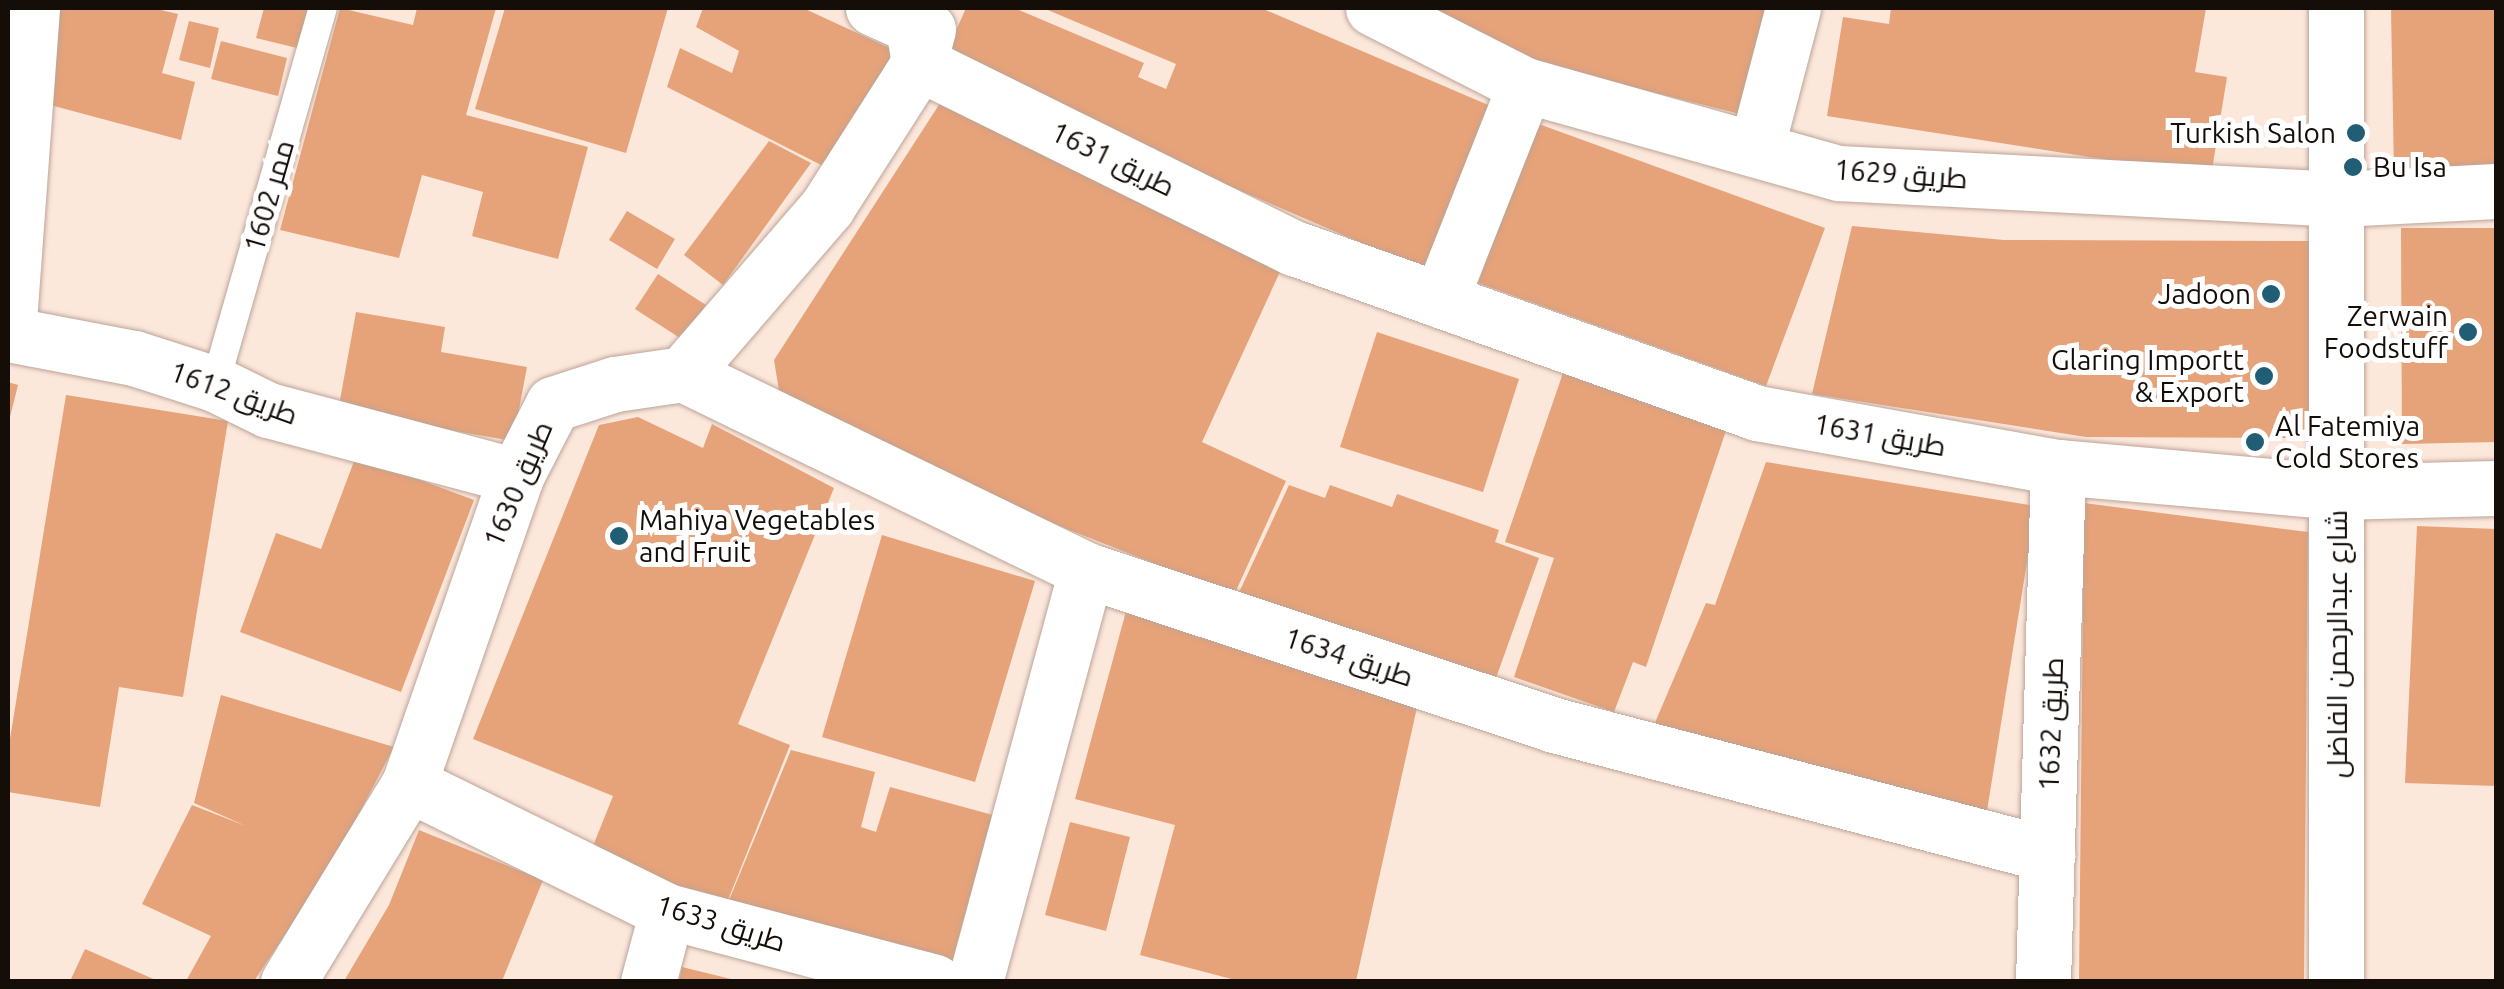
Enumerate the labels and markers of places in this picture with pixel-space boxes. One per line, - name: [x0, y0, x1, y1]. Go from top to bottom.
- place label: Turkish Salon: [2170, 116, 2336, 150]
- marker: Turkish Salon: [2345, 122, 2367, 144]
- place label: Bu Isa: [2373, 150, 2447, 184]
- marker: Bu Isa: [2342, 156, 2364, 178]
- place label: Jadoon: [2158, 277, 2251, 311]
- marker: Jadoon: [2260, 283, 2282, 305]
- place label: Zerwain Foodstuff: [2324, 299, 2448, 365]
- marker: Zerwain Foodstuff: [2457, 321, 2479, 343]
- place label: Glaring Importt & Export: [2051, 343, 2244, 409]
- marker: Glaring Importt & Export: [2253, 365, 2275, 387]
- place label: Al Fatemiya Cold Stores: [2275, 409, 2420, 475]
- marker: Al Fatemiya Cold Stores: [2244, 431, 2266, 453]
- place label: Mahiya Vegetables and Fruit: [639, 503, 875, 569]
- marker: Mahiya Vegetables and Fruit: [608, 525, 630, 547]

